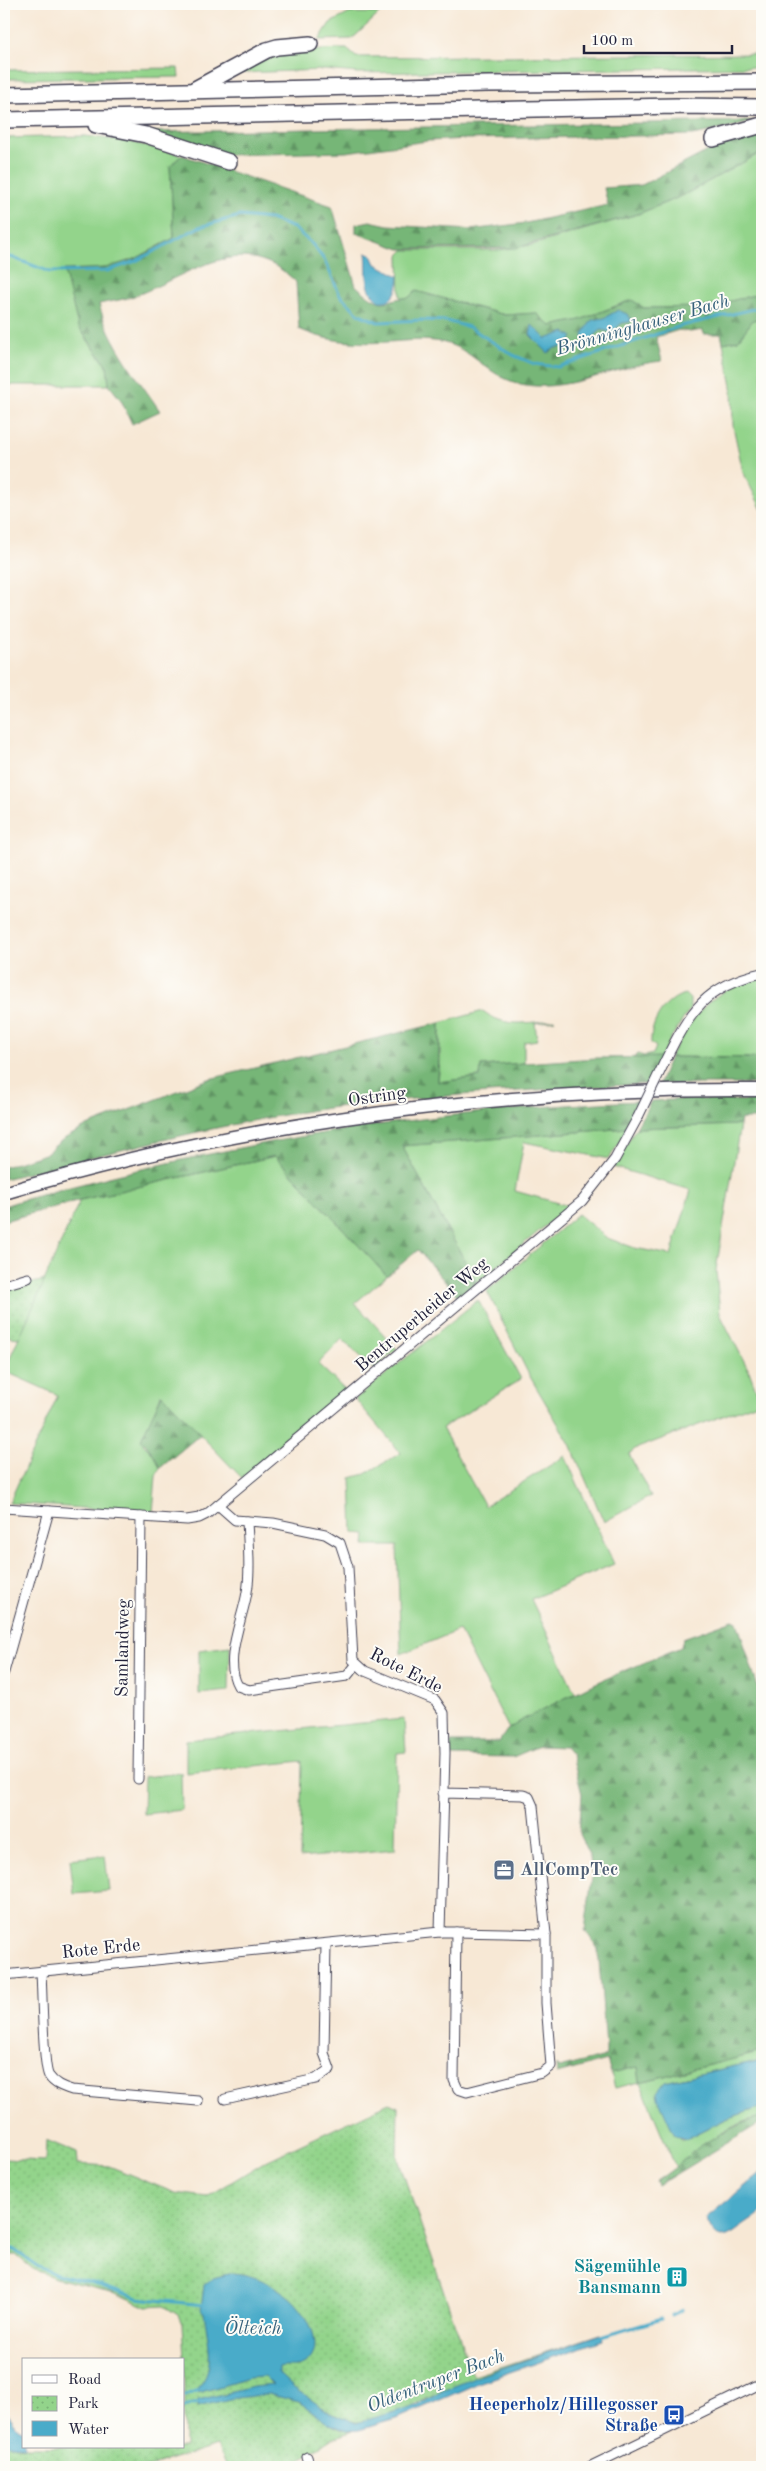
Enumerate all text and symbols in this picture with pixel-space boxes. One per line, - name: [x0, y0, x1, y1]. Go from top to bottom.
- scale bar: [584, 22, 731, 54]
- text: 100 m: [591, 34, 633, 49]
- water label: Brönninghauser Bach: [553, 292, 732, 360]
- street label: Ostring: [347, 1084, 407, 1110]
- street label: Bentruperheider Weg: [352, 1254, 492, 1376]
- street label: Samlandweg: [113, 1598, 133, 1697]
- street label: Rote Erde: [367, 1645, 445, 1697]
- office icon: AllCompTec: [492, 1858, 516, 1882]
- place label: AllCompTec: [520, 1861, 618, 1879]
- street label: Rote Erde: [61, 1936, 141, 1962]
- place label: Sägemühle Bansmann: [574, 2258, 661, 2297]
- building icon: Sägemühle Bansmann: [665, 2265, 689, 2289]
- water label: Ölteich: [224, 2315, 282, 2339]
- water label: Oldentruper Bach: [365, 2347, 508, 2417]
- legend: [22, 2358, 185, 2448]
- text: Road: [68, 2373, 102, 2388]
- place label: Heeperholz/Hillegosser Straße: [468, 2396, 658, 2435]
- text: Park: [68, 2397, 99, 2412]
- bus stop icon: Heeperholz/Hillegosser Straße: [662, 2403, 686, 2427]
- text: Water: [68, 2423, 109, 2438]

